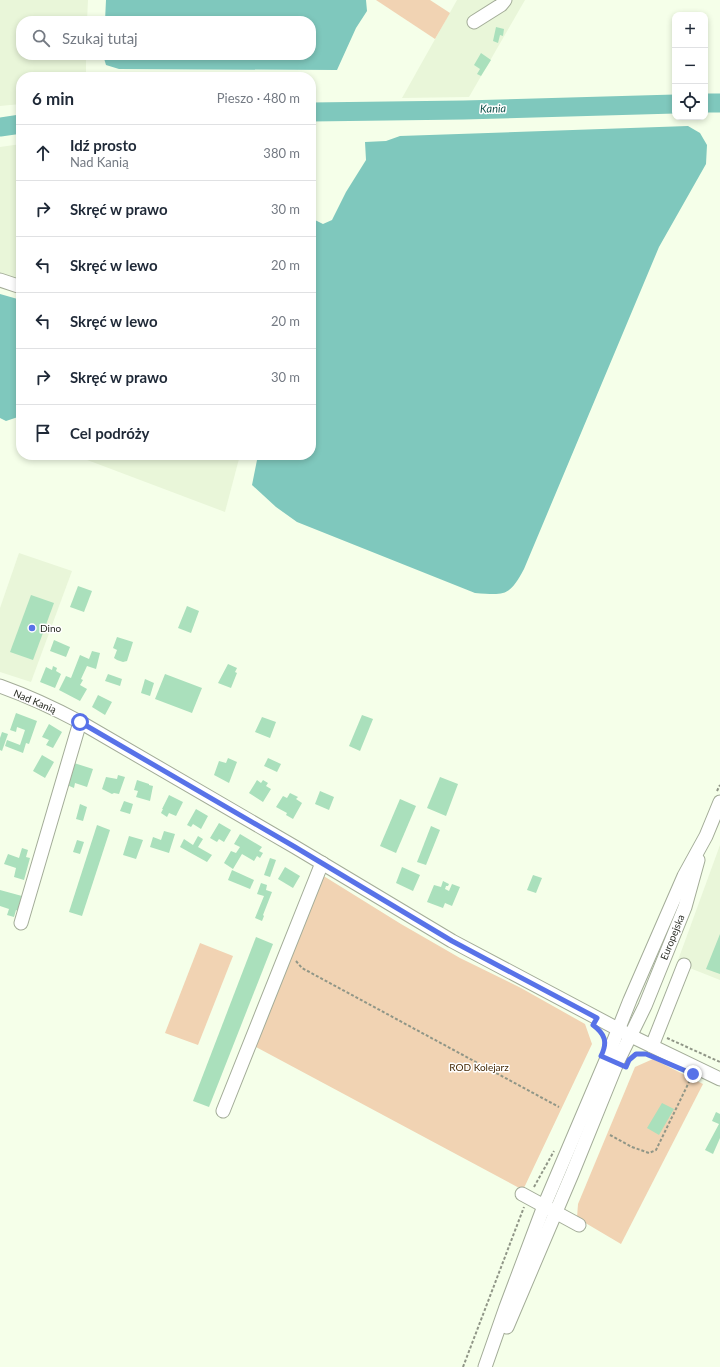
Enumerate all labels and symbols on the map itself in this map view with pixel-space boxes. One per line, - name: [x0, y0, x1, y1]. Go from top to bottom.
- water label: Kania: [480, 101, 507, 115]
- place label: Dino: [40, 622, 61, 634]
- marker: Dino: [27, 623, 37, 633]
- street label: Nad Kanią: [12, 687, 58, 715]
- route start: [71, 713, 89, 731]
- street label: Europejska: [657, 913, 687, 961]
- park label: ROD Kolejarz: [449, 1061, 509, 1073]
- route end: [684, 1065, 702, 1083]

